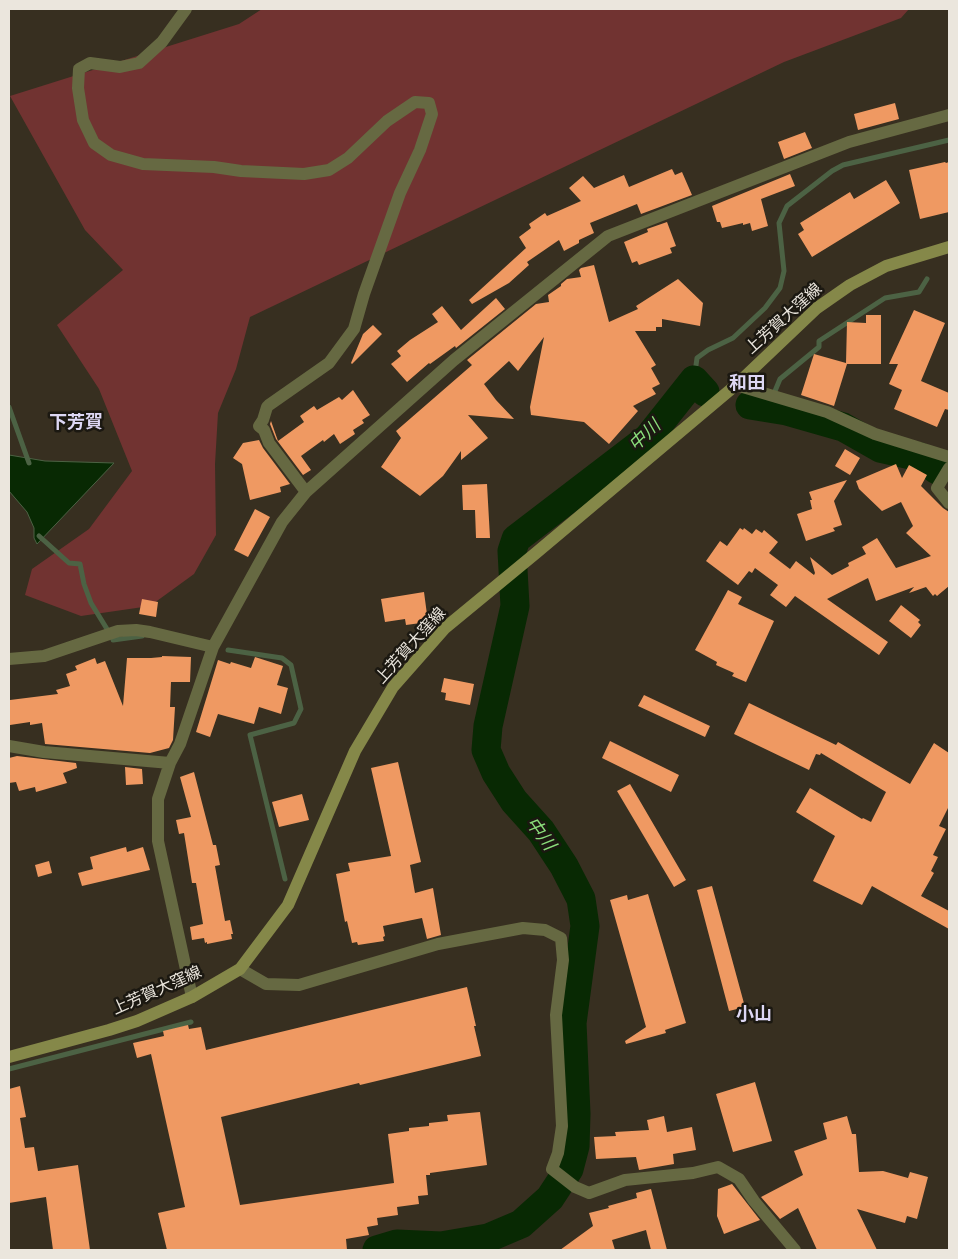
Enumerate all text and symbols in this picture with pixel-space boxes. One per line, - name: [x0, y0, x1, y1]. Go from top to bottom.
- street label: 上芳賀大窪線: [742, 280, 826, 358]
- district label: 和田: [729, 373, 765, 395]
- district label: 下芳賀: [49, 412, 103, 434]
- water label: 中川: [625, 416, 665, 456]
- street label: 上芳賀大窪線: [372, 604, 450, 688]
- water label: 中川: [521, 813, 559, 855]
- street label: 上芳賀大窪線: [109, 963, 205, 1019]
- district label: 小山: [736, 1004, 772, 1026]

